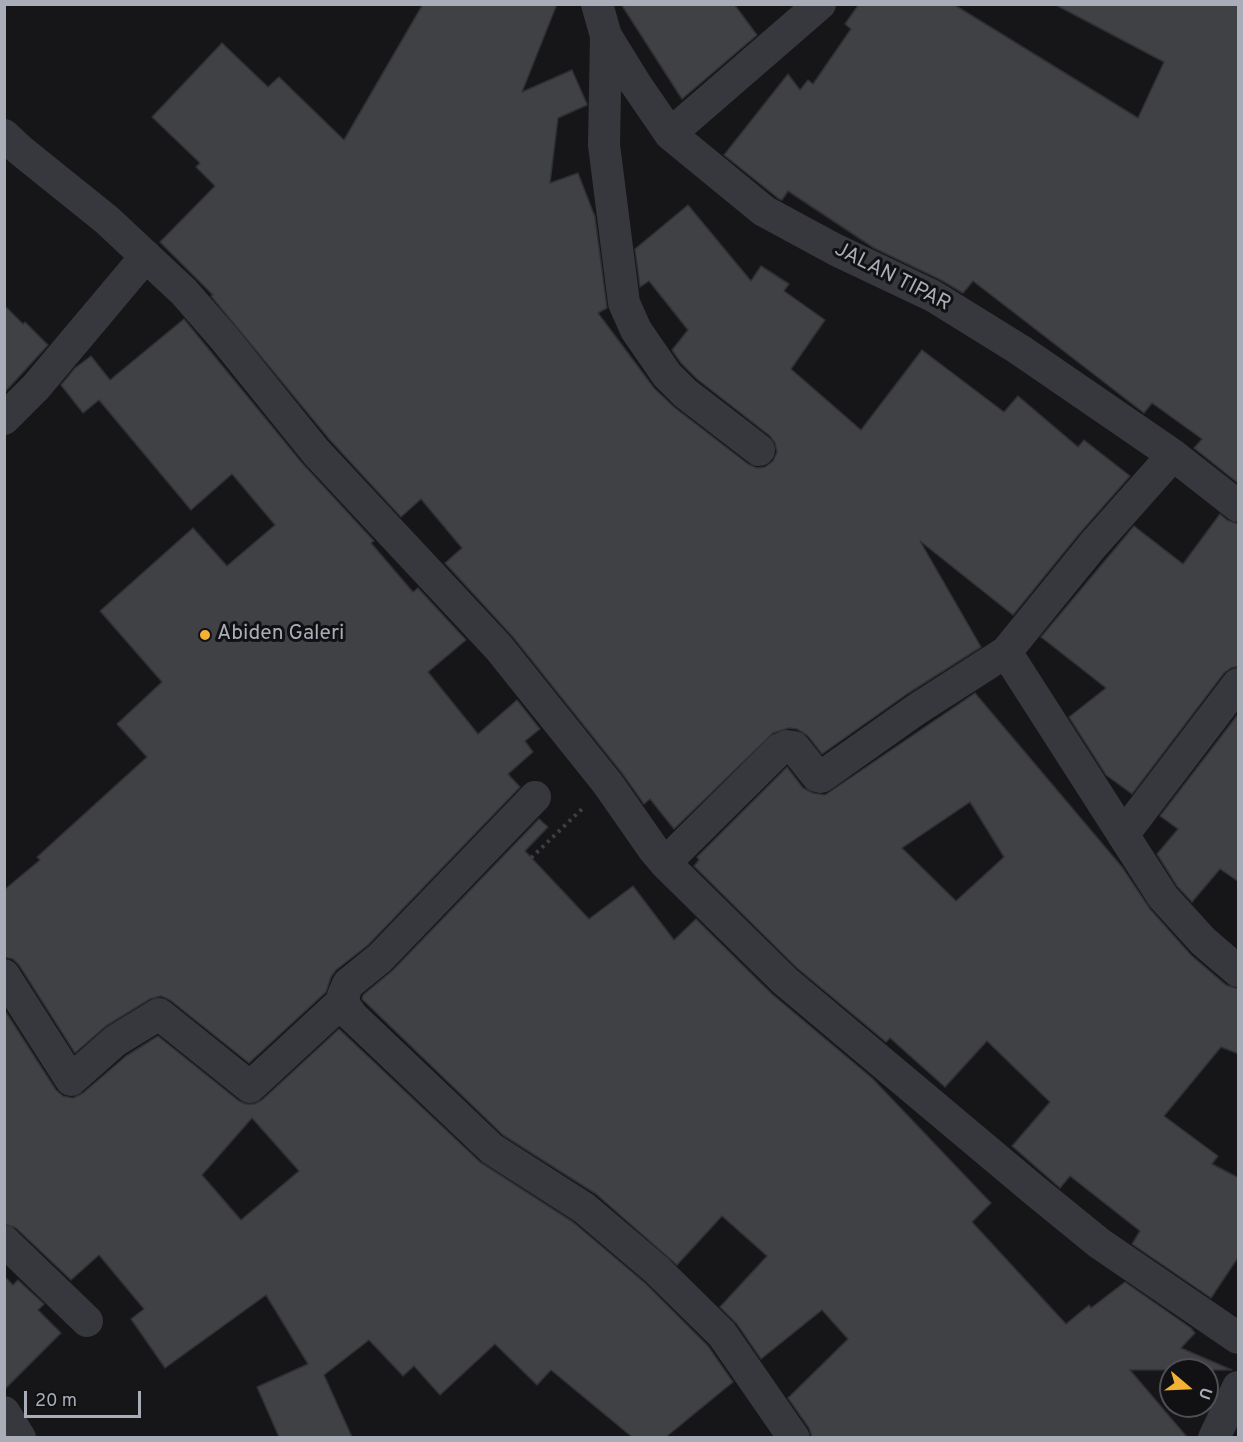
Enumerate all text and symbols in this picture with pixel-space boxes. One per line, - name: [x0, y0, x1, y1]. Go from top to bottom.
- street label: JALAN TIPAR: [830, 238, 954, 318]
- place label: Abiden Galeri: [217, 622, 344, 648]
- marker: Abiden Galeri: [198, 628, 212, 642]
- north arrow: [1159, 1358, 1219, 1418]
- scale bar: [27, 1379, 144, 1417]
- text: U: [1193, 1385, 1215, 1402]
- text: 20 m: [35, 1390, 77, 1413]

